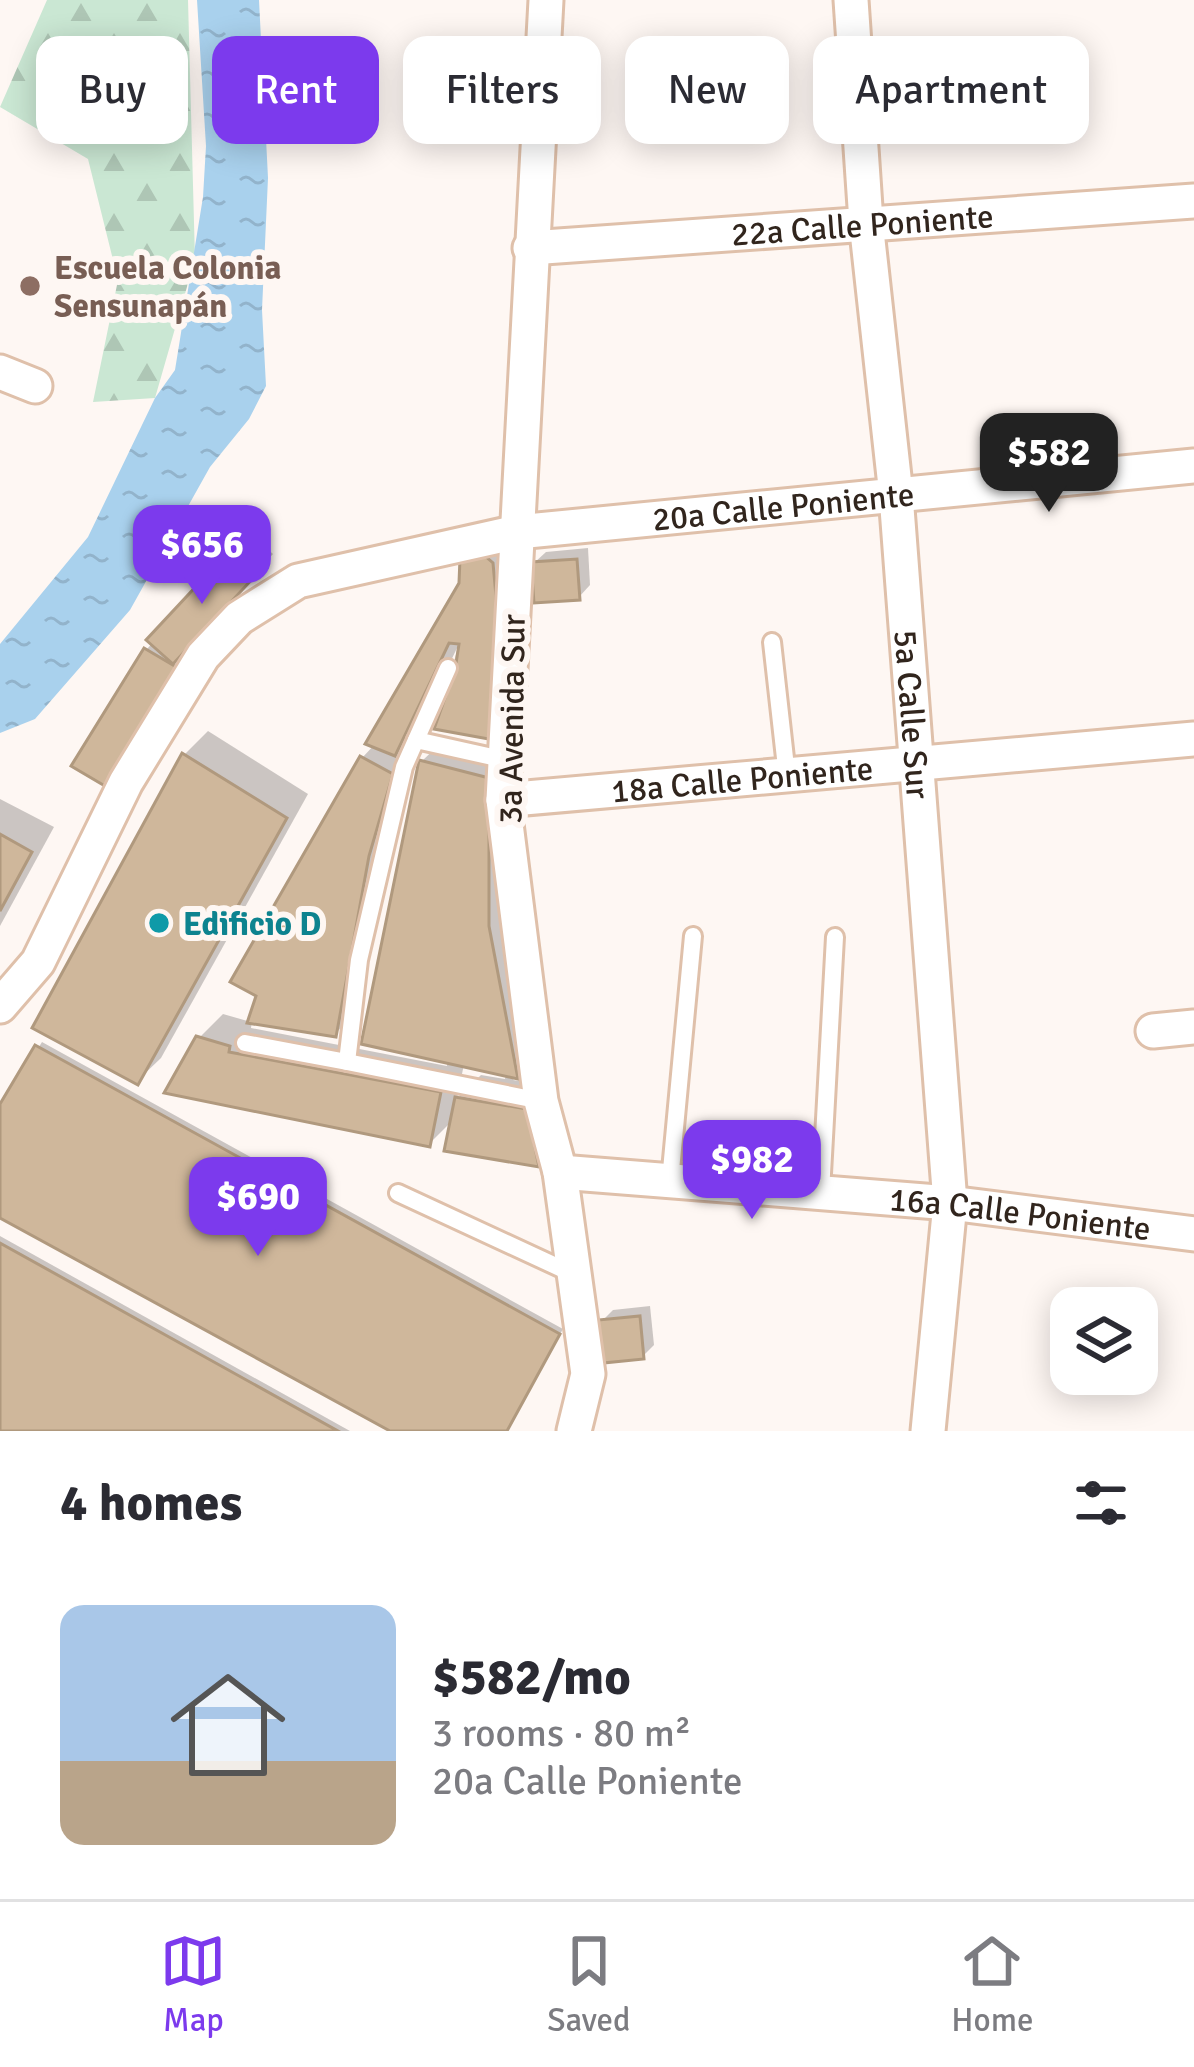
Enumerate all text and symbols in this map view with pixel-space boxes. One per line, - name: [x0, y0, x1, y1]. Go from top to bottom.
- chip: Buy: [36, 36, 188, 144]
- chip: Rent: [212, 36, 379, 144]
- chip: Filters: [403, 36, 601, 144]
- chip: New: [625, 36, 789, 144]
- chip: Apartment: [813, 36, 1089, 144]
- street label: 22a Calle Poniente: [730, 196, 995, 256]
- place label: Escuela Colonia Sensunapán: [54, 248, 281, 327]
- marker: Escuela Colonia Sensunapán: [17, 273, 43, 299]
- pin: $582: [978, 413, 1120, 515]
- text: $582: [1007, 428, 1091, 476]
- street label: 20a Calle Poniente: [651, 474, 916, 541]
- pin: $656: [131, 505, 273, 607]
- text: $656: [160, 520, 244, 568]
- street label: 3a Avenida Sur: [490, 614, 535, 824]
- street label: 5a Calle Sur: [884, 628, 938, 800]
- street label: 18a Calle Poniente: [609, 748, 875, 812]
- place label: Edificio D: [183, 904, 321, 945]
- marker: Edificio D: [146, 910, 172, 936]
- pin: $982: [681, 1120, 823, 1222]
- text: $982: [710, 1135, 794, 1183]
- pin: $690: [187, 1157, 329, 1259]
- text: $690: [216, 1172, 300, 1220]
- street label: 16a Calle Poniente: [888, 1179, 1153, 1250]
- map controls: [1050, 1287, 1158, 1395]
- button: layers: [1050, 1287, 1158, 1395]
- icon: filters: [1068, 1470, 1134, 1536]
- text: 4 homes: [60, 1472, 242, 1535]
- text: $582/mo: [432, 1646, 631, 1709]
- icon: home: [156, 1653, 300, 1797]
- text: 3 rooms · 80 m²: [432, 1709, 691, 1757]
- text: 20a Calle Poniente: [432, 1757, 743, 1805]
- tab: Map: [160, 1928, 226, 2041]
- tab: Saved: [547, 1928, 630, 2041]
- tab: Home: [951, 1928, 1034, 2041]

